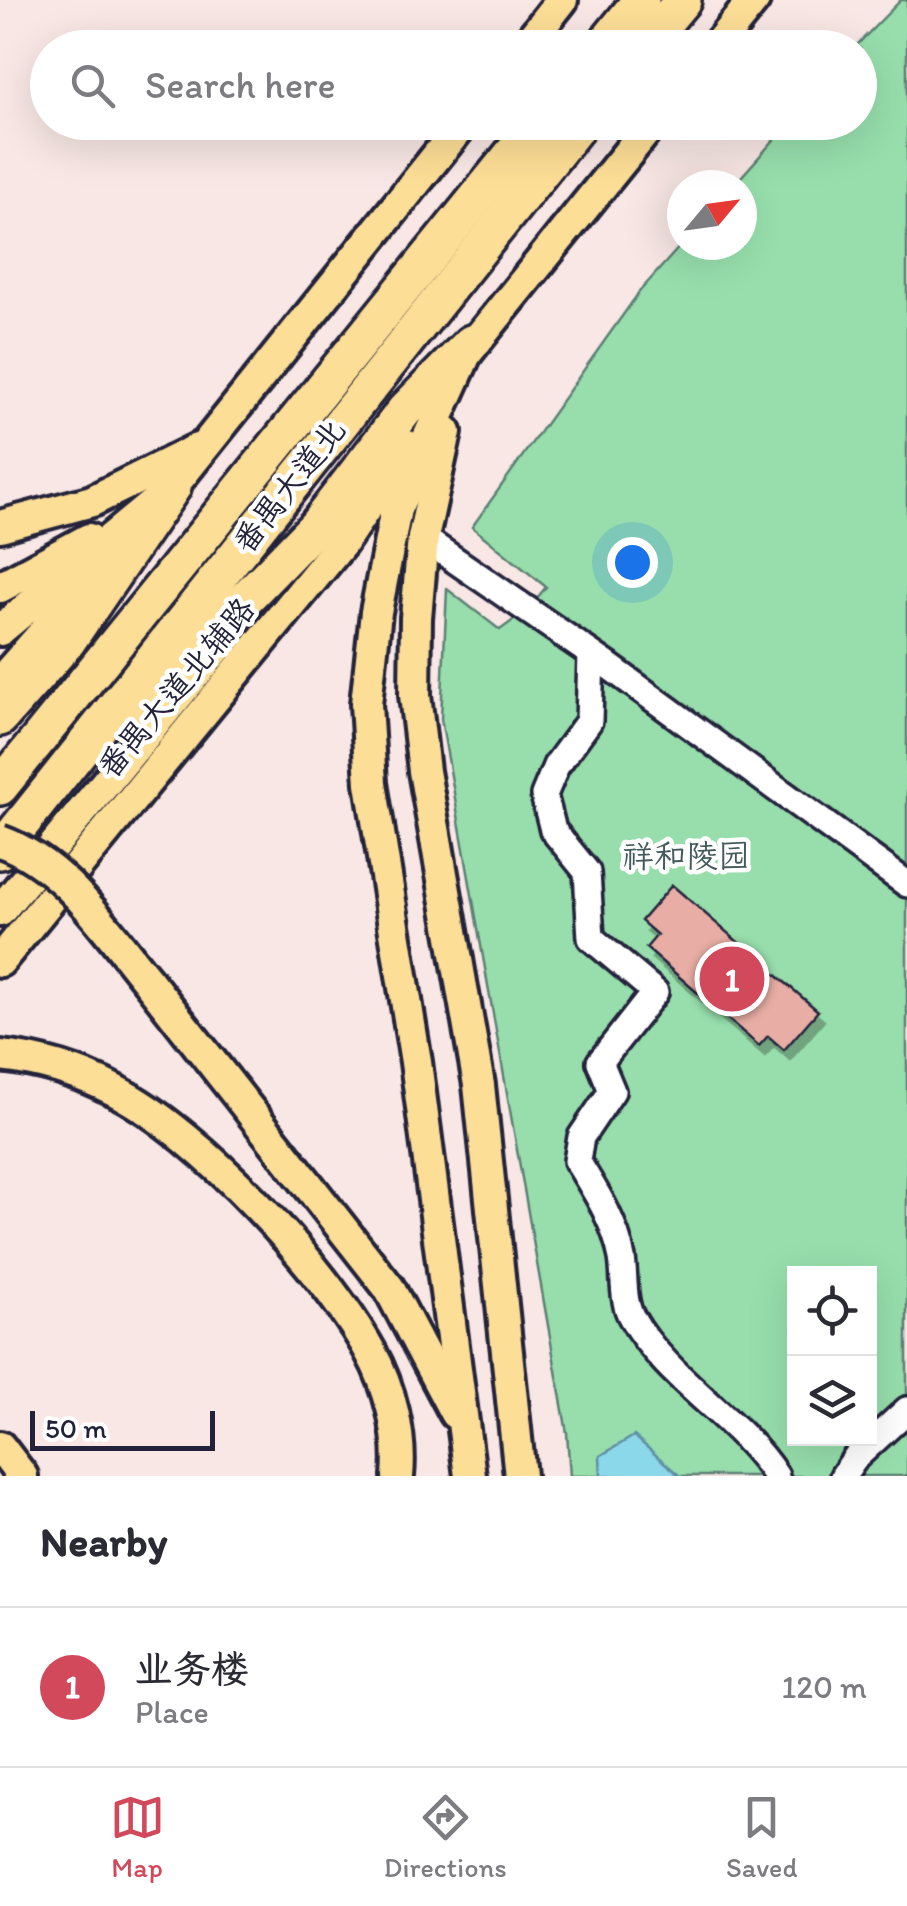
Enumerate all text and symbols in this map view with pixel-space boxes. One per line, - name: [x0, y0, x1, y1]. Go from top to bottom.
- search box: [30, 30, 877, 140]
- icon: search: [65, 58, 120, 113]
- text: Search here: [145, 62, 336, 108]
- north arrow: [667, 170, 757, 260]
- street label: 番禺大道北: [225, 411, 353, 561]
- your location: [607, 537, 658, 588]
- street label: 番禺大道北辅路: [89, 590, 263, 786]
- park label: 祥和陵园: [622, 837, 750, 875]
- pin: 1: [700, 942, 764, 1016]
- map controls: [787, 1266, 877, 1446]
- button: locate: [787, 1266, 877, 1356]
- button: layers: [787, 1356, 877, 1446]
- scale bar: [30, 1406, 215, 1450]
- text: 50 m: [45, 1411, 107, 1445]
- text: Nearby: [40, 1516, 167, 1567]
- text: 业务楼: [135, 1646, 249, 1692]
- text: 1: [65, 1668, 80, 1706]
- text: 120 m: [781, 1668, 867, 1706]
- text: Place: [135, 1693, 209, 1731]
- tab: Map: [110, 1790, 165, 1884]
- tab: Directions: [384, 1790, 507, 1884]
- tab: Saved: [726, 1790, 797, 1884]

